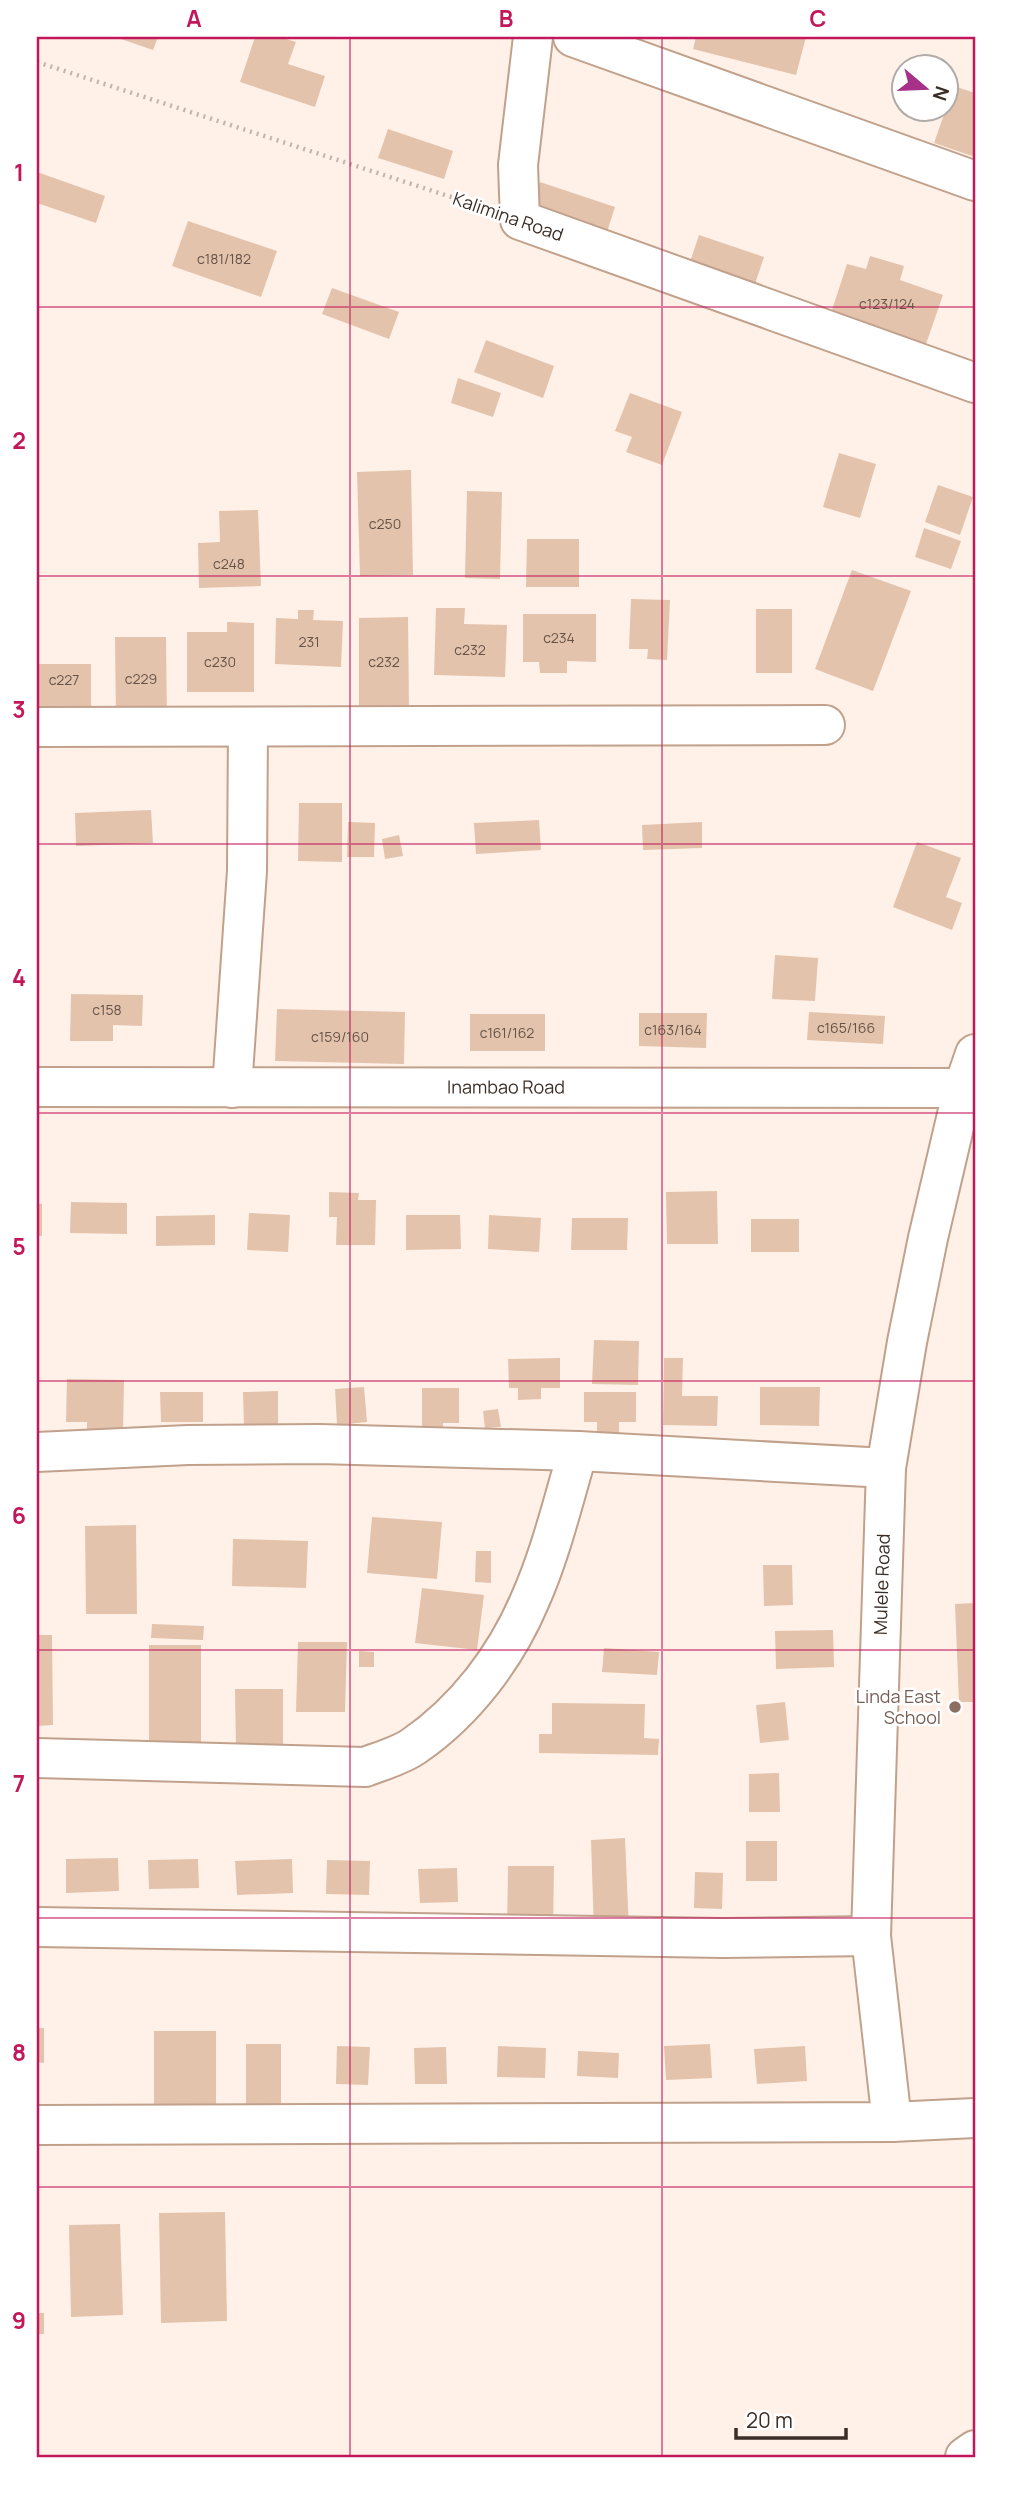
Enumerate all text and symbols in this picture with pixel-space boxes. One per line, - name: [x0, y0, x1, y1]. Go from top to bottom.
- text: A: [186, 2, 202, 34]
- text: B: [499, 2, 513, 34]
- text: C: [810, 2, 827, 34]
- north arrow: [890, 52, 960, 122]
- text: N: [927, 83, 956, 104]
- text: 1: [14, 156, 24, 188]
- street label: Kalimina Road: [450, 186, 567, 246]
- house number: c181/182: [197, 249, 251, 268]
- house number: c123/124: [859, 294, 915, 313]
- text: 2: [12, 424, 26, 456]
- house number: c250: [369, 514, 401, 533]
- house number: c248: [213, 554, 245, 573]
- house number: c234: [543, 628, 575, 647]
- house number: 231: [298, 632, 320, 651]
- house number: c232: [454, 640, 486, 659]
- house number: c230: [204, 652, 236, 671]
- house number: c232: [368, 652, 400, 671]
- house number: c229: [125, 669, 157, 688]
- house number: c227: [49, 670, 79, 689]
- text: 3: [12, 693, 26, 725]
- text: 4: [12, 961, 26, 993]
- house number: c158: [92, 1000, 122, 1019]
- house number: c165/166: [817, 1018, 875, 1037]
- house number: c163/164: [644, 1020, 702, 1039]
- house number: c161/162: [480, 1023, 534, 1042]
- house number: c159/160: [311, 1027, 369, 1046]
- street label: Inambao Road: [447, 1074, 565, 1099]
- text: 5: [12, 1230, 26, 1262]
- text: 6: [12, 1499, 26, 1531]
- street label: Mulele Road: [868, 1533, 895, 1635]
- place label: Linda East School: [856, 1684, 941, 1729]
- marker: Linda East School: [947, 1699, 963, 1715]
- text: 7: [13, 1767, 25, 1799]
- text: 8: [12, 2036, 26, 2068]
- text: 9: [12, 2304, 26, 2336]
- scale bar: [736, 2396, 846, 2440]
- text: 20 m: [746, 2406, 793, 2434]

